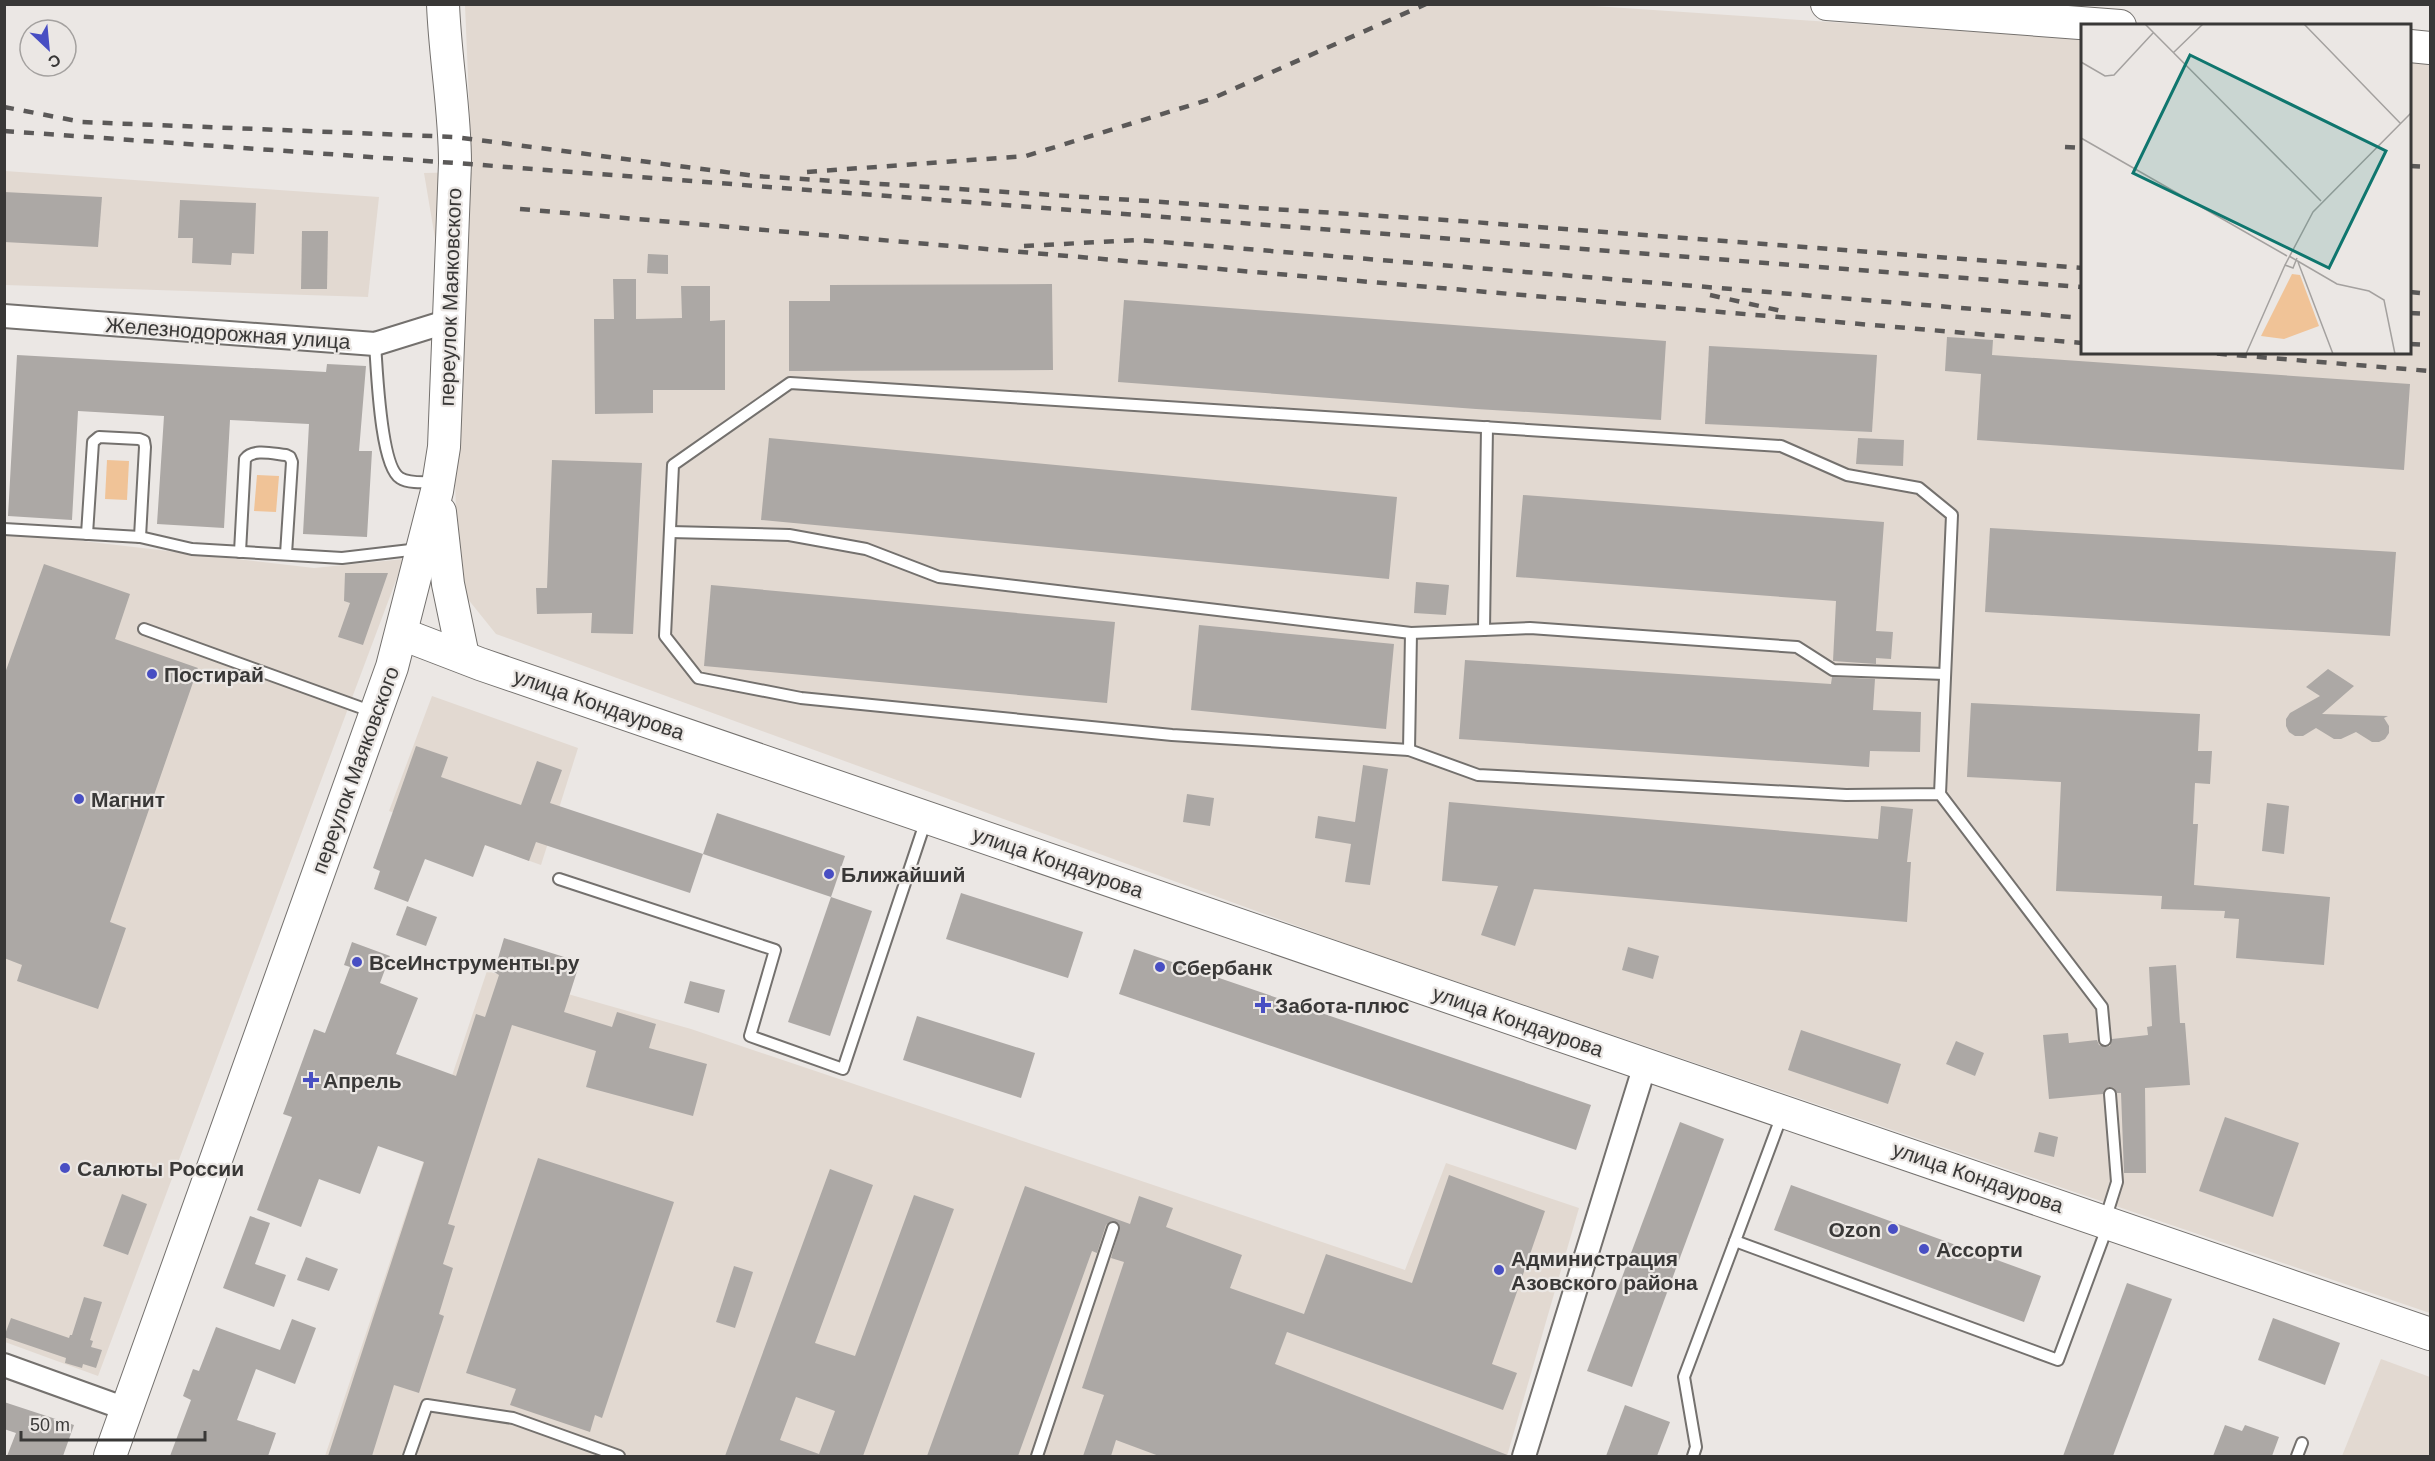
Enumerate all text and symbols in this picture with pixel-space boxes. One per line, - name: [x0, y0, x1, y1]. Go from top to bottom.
- north arrow: [18, 18, 78, 78]
- inset map: [2081, 24, 2411, 354]
- text: С: [45, 51, 63, 71]
- street label: переулок Маяковского: [435, 187, 465, 407]
- street label: Железнодорожная улица: [105, 313, 351, 353]
- place label: Постирай: [164, 663, 264, 686]
- street label: переулок Маяковского: [307, 663, 403, 877]
- street label: улица Кондаурова: [511, 664, 688, 744]
- marker: Постирай: [145, 667, 159, 681]
- place label: Магнит: [91, 788, 165, 811]
- marker: Магнит: [72, 792, 86, 806]
- street label: улица Кондаурова: [970, 822, 1147, 902]
- place label: Ближайший: [841, 863, 965, 886]
- marker: Ближайший: [822, 867, 836, 881]
- place label: ВсеИнструменты.ру: [369, 951, 580, 974]
- marker: ВсеИнструменты.ру: [350, 955, 364, 969]
- place label: Сбербанк: [1172, 956, 1273, 979]
- marker: Сбербанк: [1153, 960, 1167, 974]
- street label: улица Кондаурова: [1430, 981, 1607, 1061]
- place label: Забота-плюс: [1275, 994, 1410, 1017]
- marker: Забота-плюс: [1256, 998, 1270, 1012]
- place label: Апрель: [323, 1069, 402, 1092]
- marker: Апрель: [304, 1073, 318, 1087]
- street label: улица Кондаурова: [1890, 1137, 2067, 1217]
- place label: Салюты России: [77, 1157, 244, 1180]
- marker: Салюты России: [58, 1161, 72, 1175]
- place label: Ozon: [1829, 1218, 1881, 1241]
- marker: Ozon: [1886, 1222, 1900, 1236]
- place label: Ассорти: [1936, 1238, 2023, 1261]
- marker: Ассорти: [1917, 1242, 1931, 1256]
- place label: Администрация Азовского района: [1511, 1247, 1698, 1294]
- marker: Администрация Азовского района: [1492, 1263, 1506, 1277]
- scale bar: [21, 1404, 206, 1442]
- text: 50 m: [30, 1415, 70, 1435]

